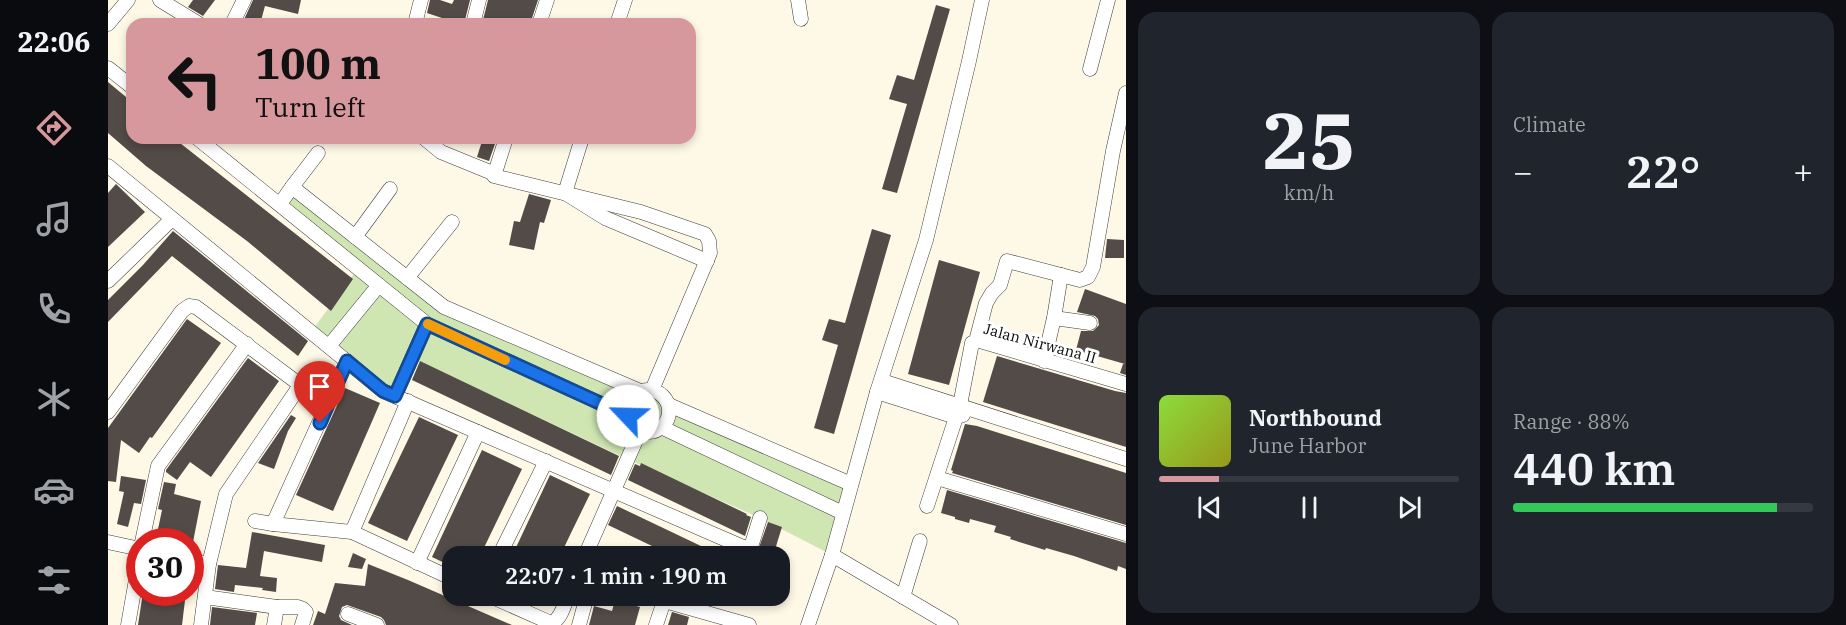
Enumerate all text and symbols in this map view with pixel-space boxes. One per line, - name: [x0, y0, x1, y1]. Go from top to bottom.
- text: 22:06: [18, 24, 90, 59]
- text: 100 m: [255, 36, 381, 91]
- icon: left: [156, 42, 234, 120]
- text: Turn left: [255, 89, 366, 124]
- text: 25: [1262, 89, 1356, 190]
- icon: directions: [33, 107, 75, 149]
- text: Climate: [1513, 111, 1586, 138]
- text: 22°: [1625, 142, 1701, 200]
- text: −: [1513, 150, 1533, 193]
- text: +: [1793, 150, 1813, 193]
- text: km/h: [1284, 179, 1334, 206]
- icon: music: [33, 198, 75, 240]
- icon: phone: [33, 288, 75, 330]
- street label: Jalan Nirwana II: [982, 319, 1098, 367]
- pin: [294, 361, 345, 423]
- icon: arrive: [303, 370, 336, 403]
- icon: climate: [33, 378, 75, 420]
- position arrow: [596, 384, 660, 448]
- text: Northbound: [1249, 403, 1382, 432]
- text: Range · 88%: [1513, 408, 1630, 435]
- text: June Harbor: [1249, 432, 1366, 459]
- text: 440 km: [1513, 439, 1675, 497]
- icon: car: [33, 469, 75, 511]
- icon: previous: [1193, 491, 1226, 524]
- icon: pause: [1293, 491, 1326, 524]
- icon: next: [1393, 491, 1426, 524]
- speed limit sign: 30: [126, 528, 204, 606]
- icon: filters: [33, 559, 75, 601]
- text: 22:07 · 1 min · 190 m: [505, 561, 727, 590]

